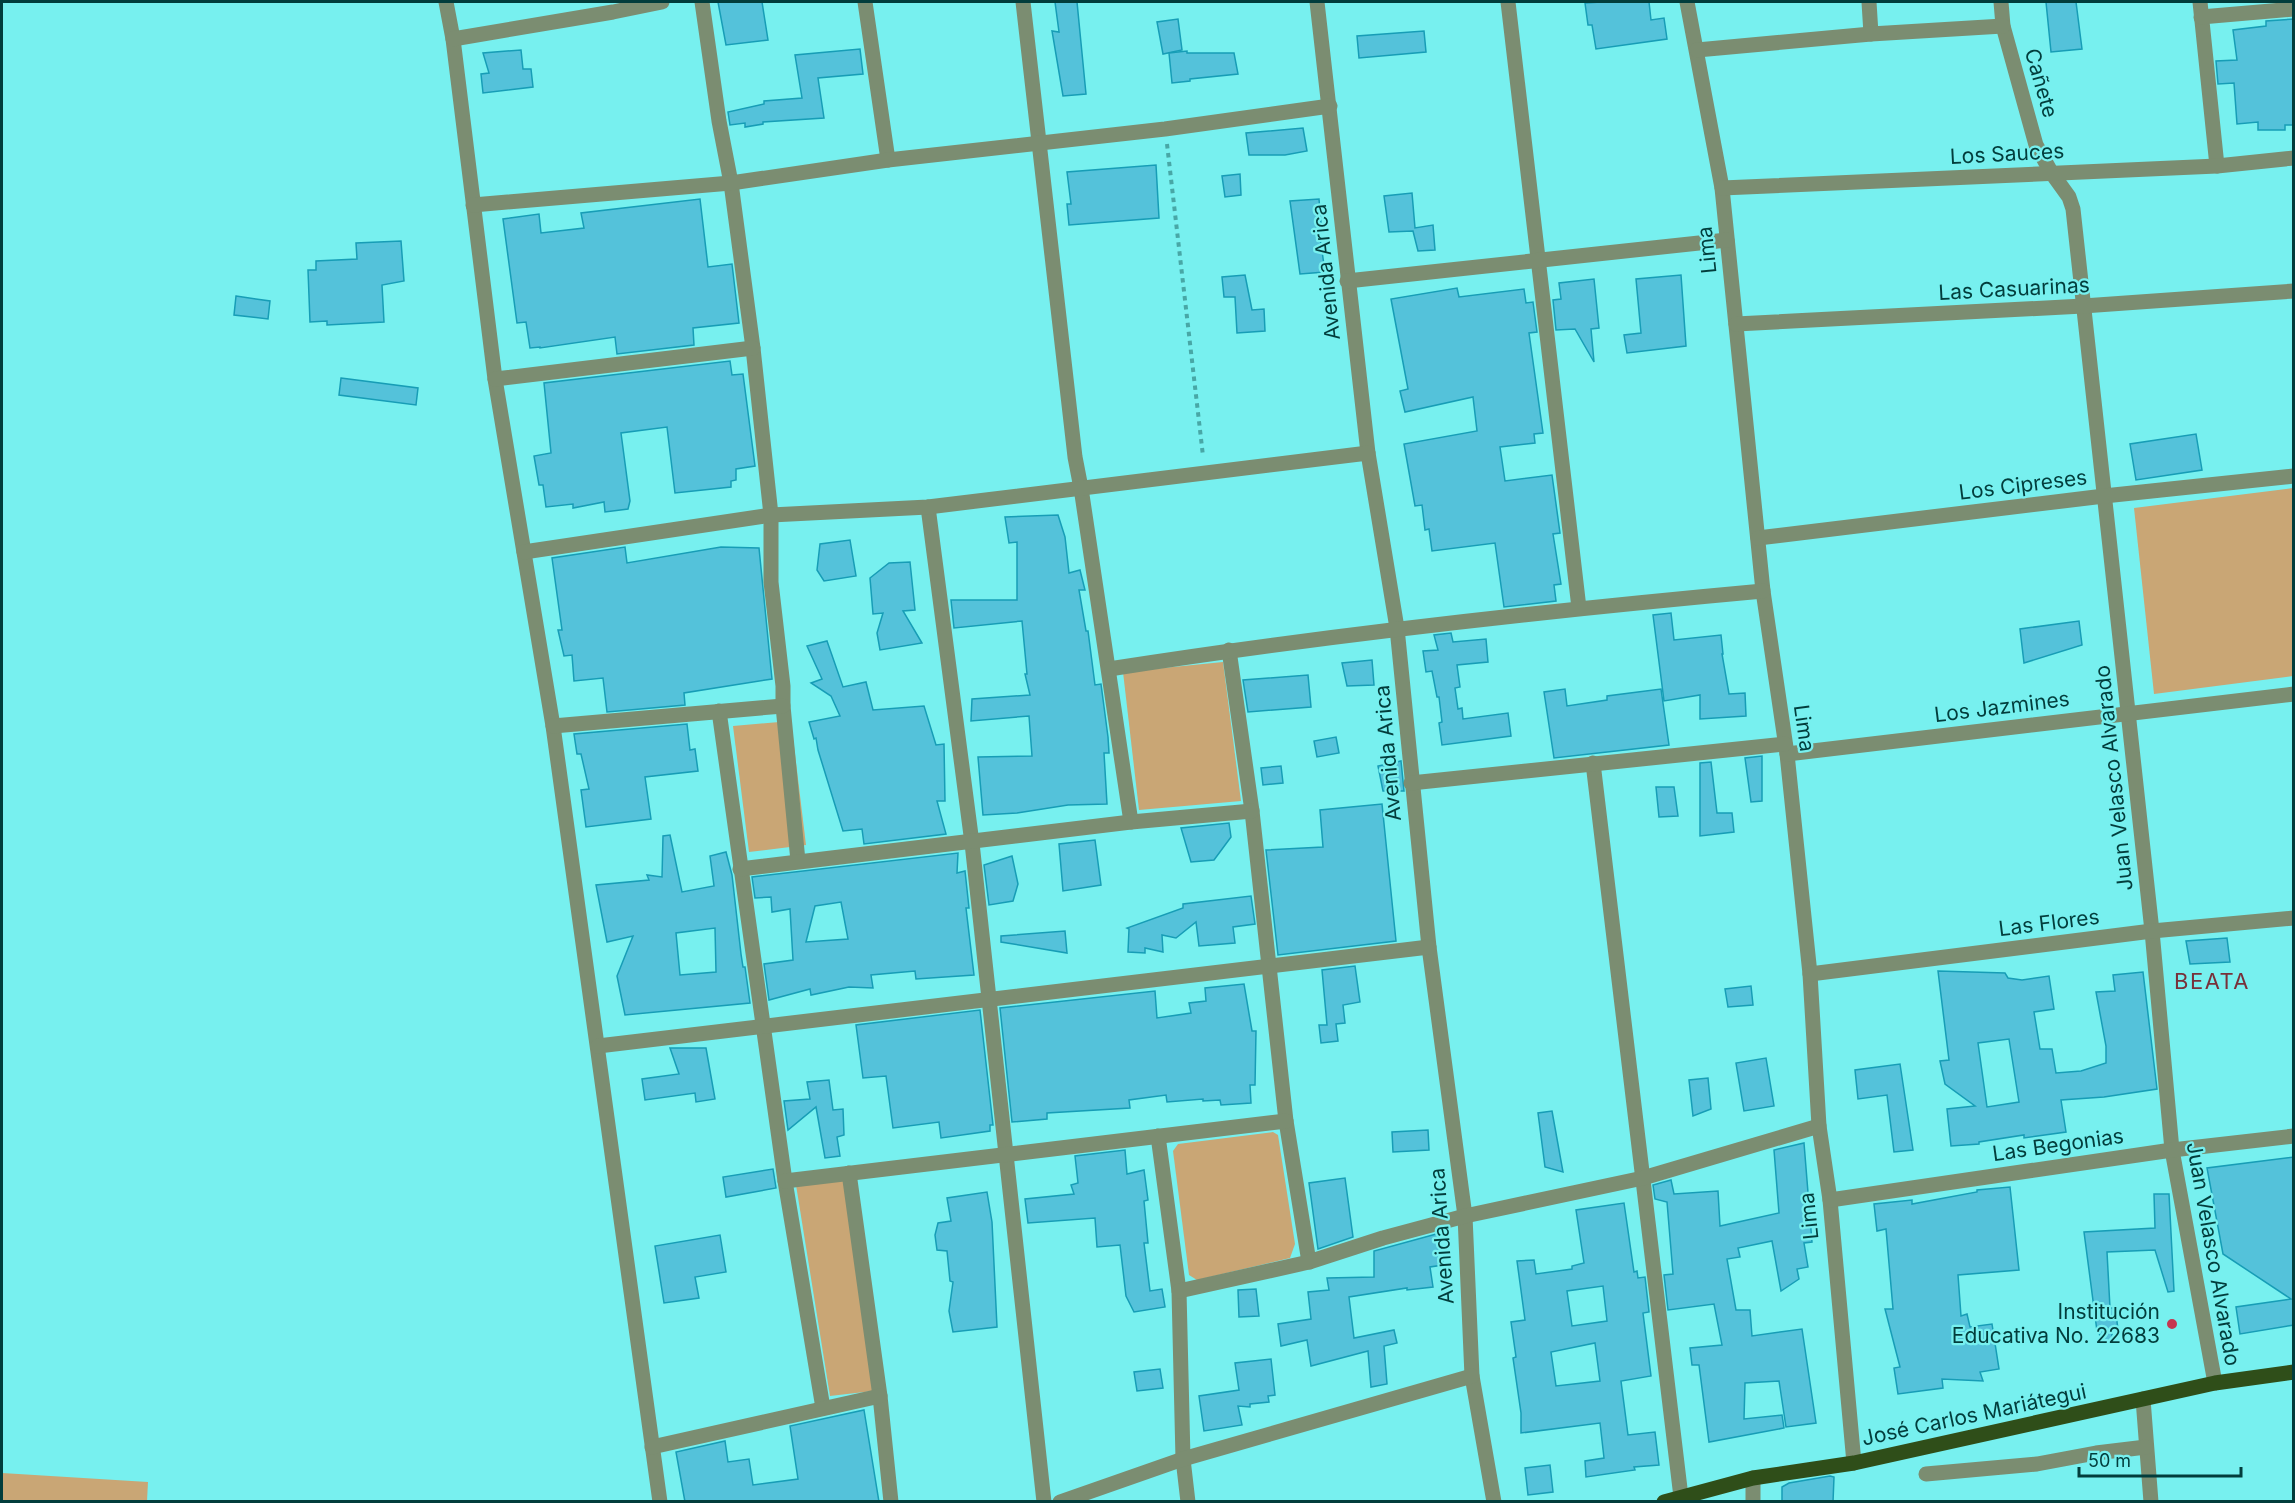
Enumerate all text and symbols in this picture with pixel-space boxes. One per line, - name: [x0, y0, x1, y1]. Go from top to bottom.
- street label: Cañete: [2020, 45, 2063, 120]
- street label: Los Sauces: [1949, 138, 2065, 169]
- street label: Avenida Arica: [1306, 203, 1345, 341]
- street label: Lima: [1692, 225, 1721, 275]
- street label: Las Casuarinas: [1938, 272, 2090, 305]
- street label: Los Cipreses: [1957, 464, 2088, 505]
- street label: Juan Velasco Alvarado: [2089, 664, 2138, 892]
- street label: Avenida Arica: [1369, 684, 1406, 822]
- street label: Los Jazmines: [1933, 686, 2071, 727]
- street label: Lima: [1789, 703, 1820, 753]
- street label: Las Flores: [1997, 904, 2101, 941]
- district label: BEATA: [2174, 968, 2250, 994]
- street label: Las Begonias: [1991, 1123, 2125, 1166]
- street label: Juan Velasco Alvarado: [2181, 1140, 2246, 1368]
- street label: Avenida Arica: [1424, 1167, 1459, 1305]
- street label: Lima: [1794, 1191, 1823, 1241]
- place label: Institución Educativa No. 22683: [1952, 1299, 2160, 1348]
- marker: Institución Educativa No. 22683: [2165, 1317, 2179, 1331]
- street label: José Carlos Mariátegui: [1859, 1378, 2089, 1451]
- scale bar: [2079, 1440, 2241, 1478]
- text: 50 m: [2088, 1450, 2131, 1471]

